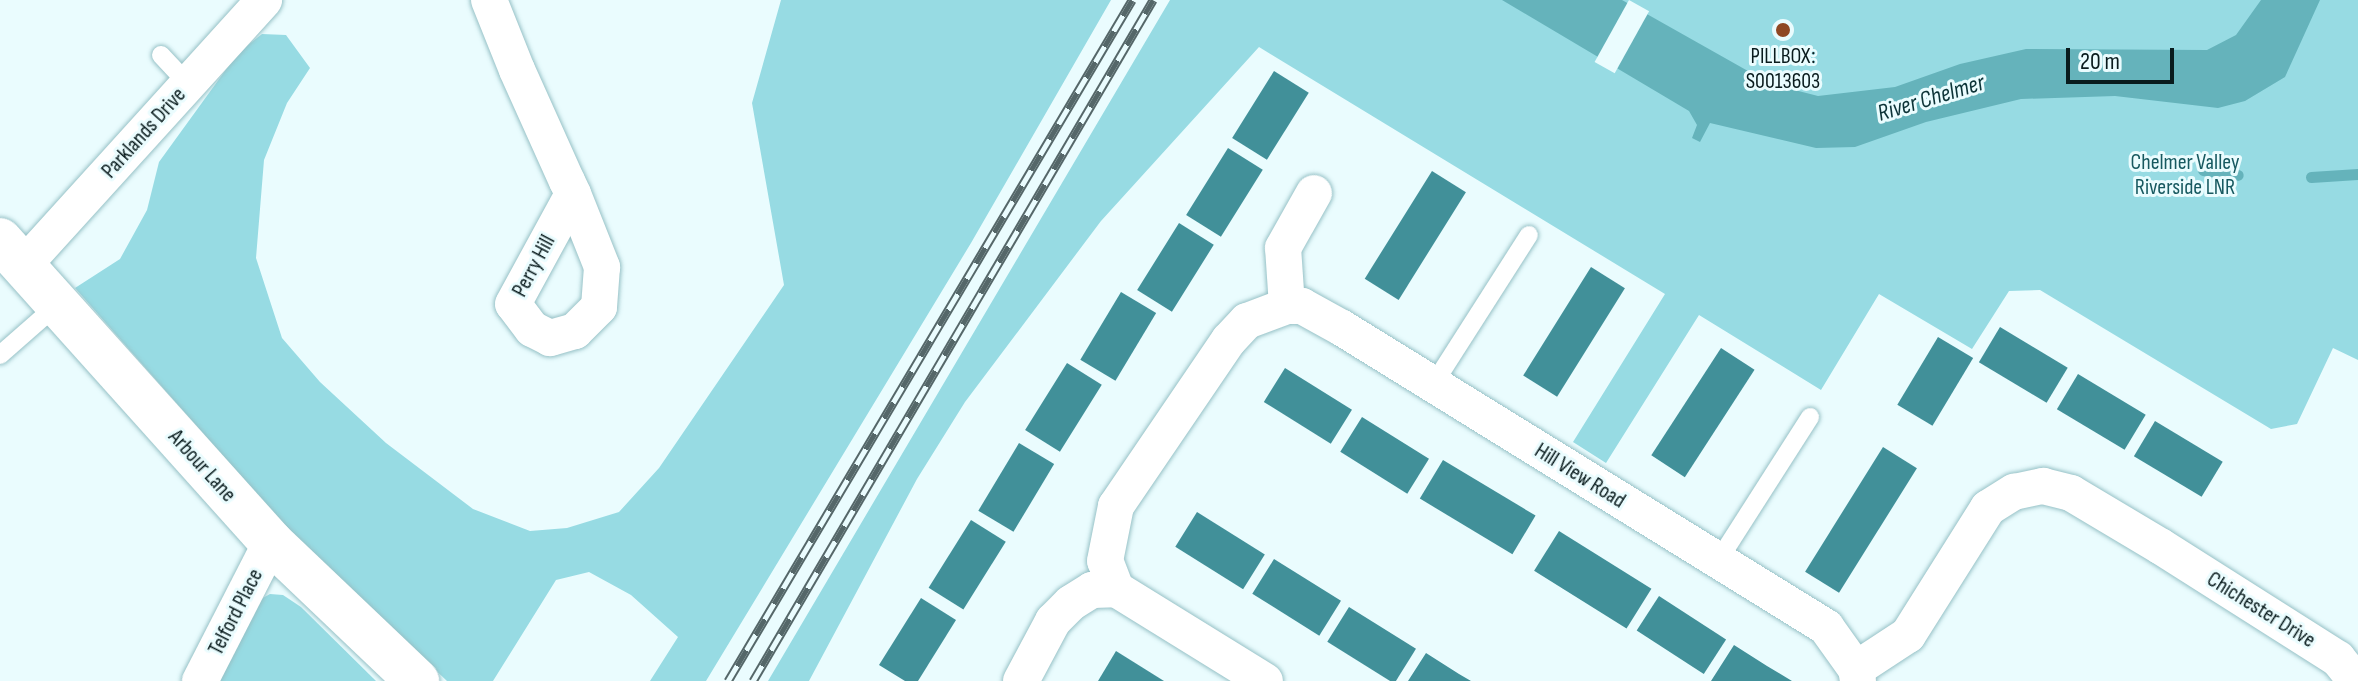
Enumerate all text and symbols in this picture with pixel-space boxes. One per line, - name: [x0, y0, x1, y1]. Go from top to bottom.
- marker: PILLBOX: S0013603: [1774, 21, 1792, 39]
- scale bar: [2070, 32, 2178, 82]
- place label: PILLBOX: S0013603: [1746, 43, 1820, 94]
- text: 20 m: [2080, 47, 2120, 76]
- water label: River Chelmer: [1874, 68, 1988, 128]
- street label: Parklands Drive: [96, 82, 192, 184]
- park label: Chelmer Valley Riverside LNR: [2131, 149, 2239, 200]
- street label: Perry Hill: [507, 231, 561, 301]
- street label: Arbour Lane: [163, 424, 241, 508]
- street label: Hill View Road: [1530, 438, 1630, 514]
- street label: Telford Place: [203, 564, 269, 660]
- street label: Chichester Drive: [2202, 566, 2320, 654]

